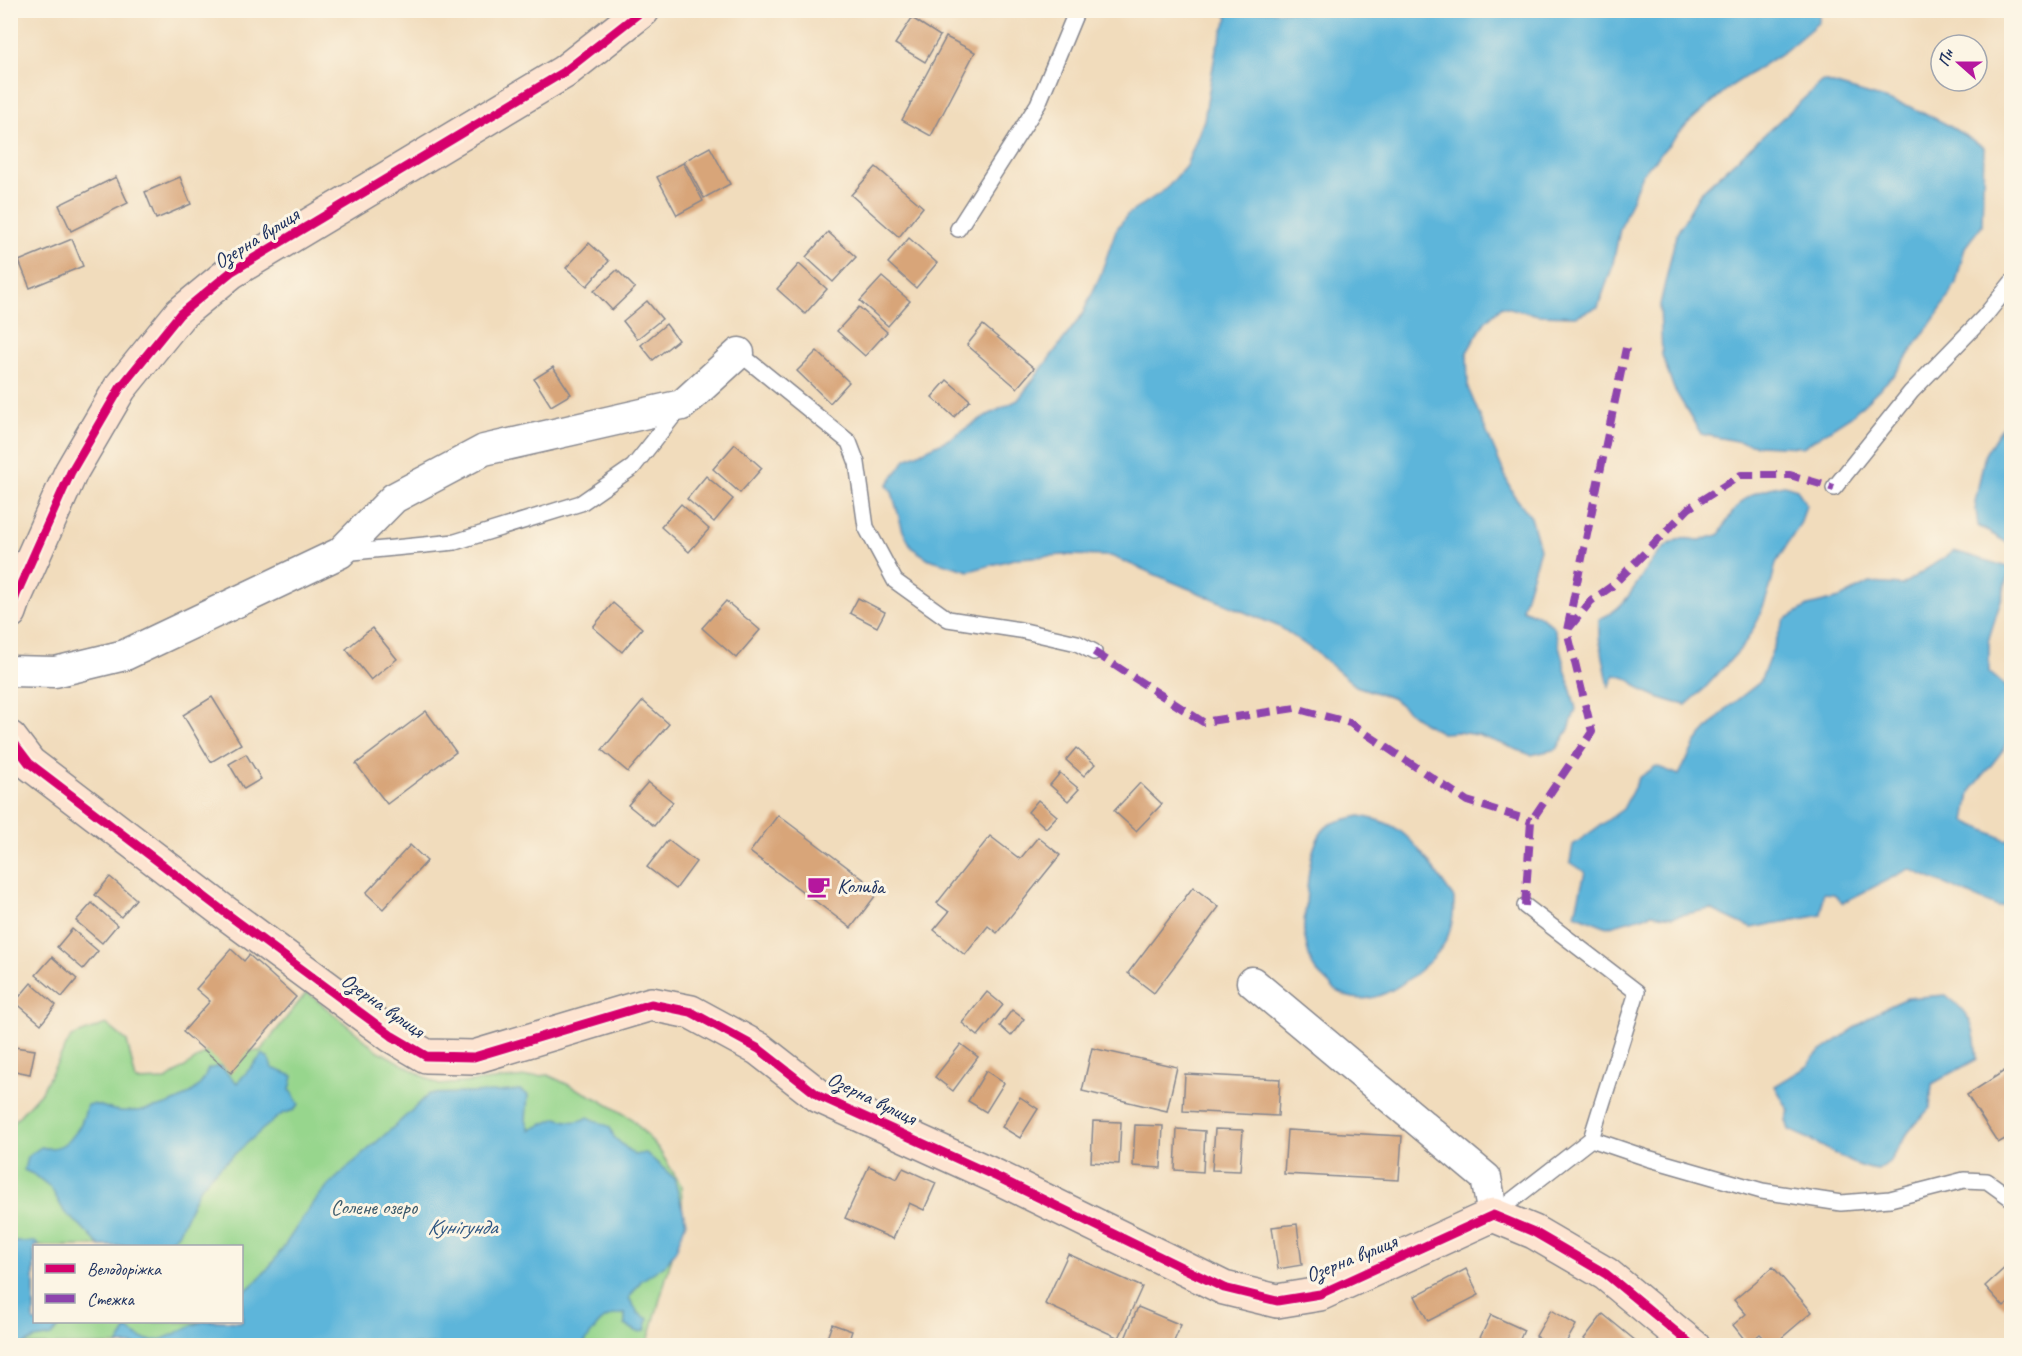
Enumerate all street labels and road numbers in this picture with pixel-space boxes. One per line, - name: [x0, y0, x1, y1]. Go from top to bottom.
- street label: Озерна вулиця: [209, 201, 305, 275]
- street label: Озерна вулиця: [336, 967, 431, 1045]
- street label: Озерна вулиця: [823, 1065, 922, 1132]
- street label: Озерна вулиця: [1302, 1227, 1402, 1289]

